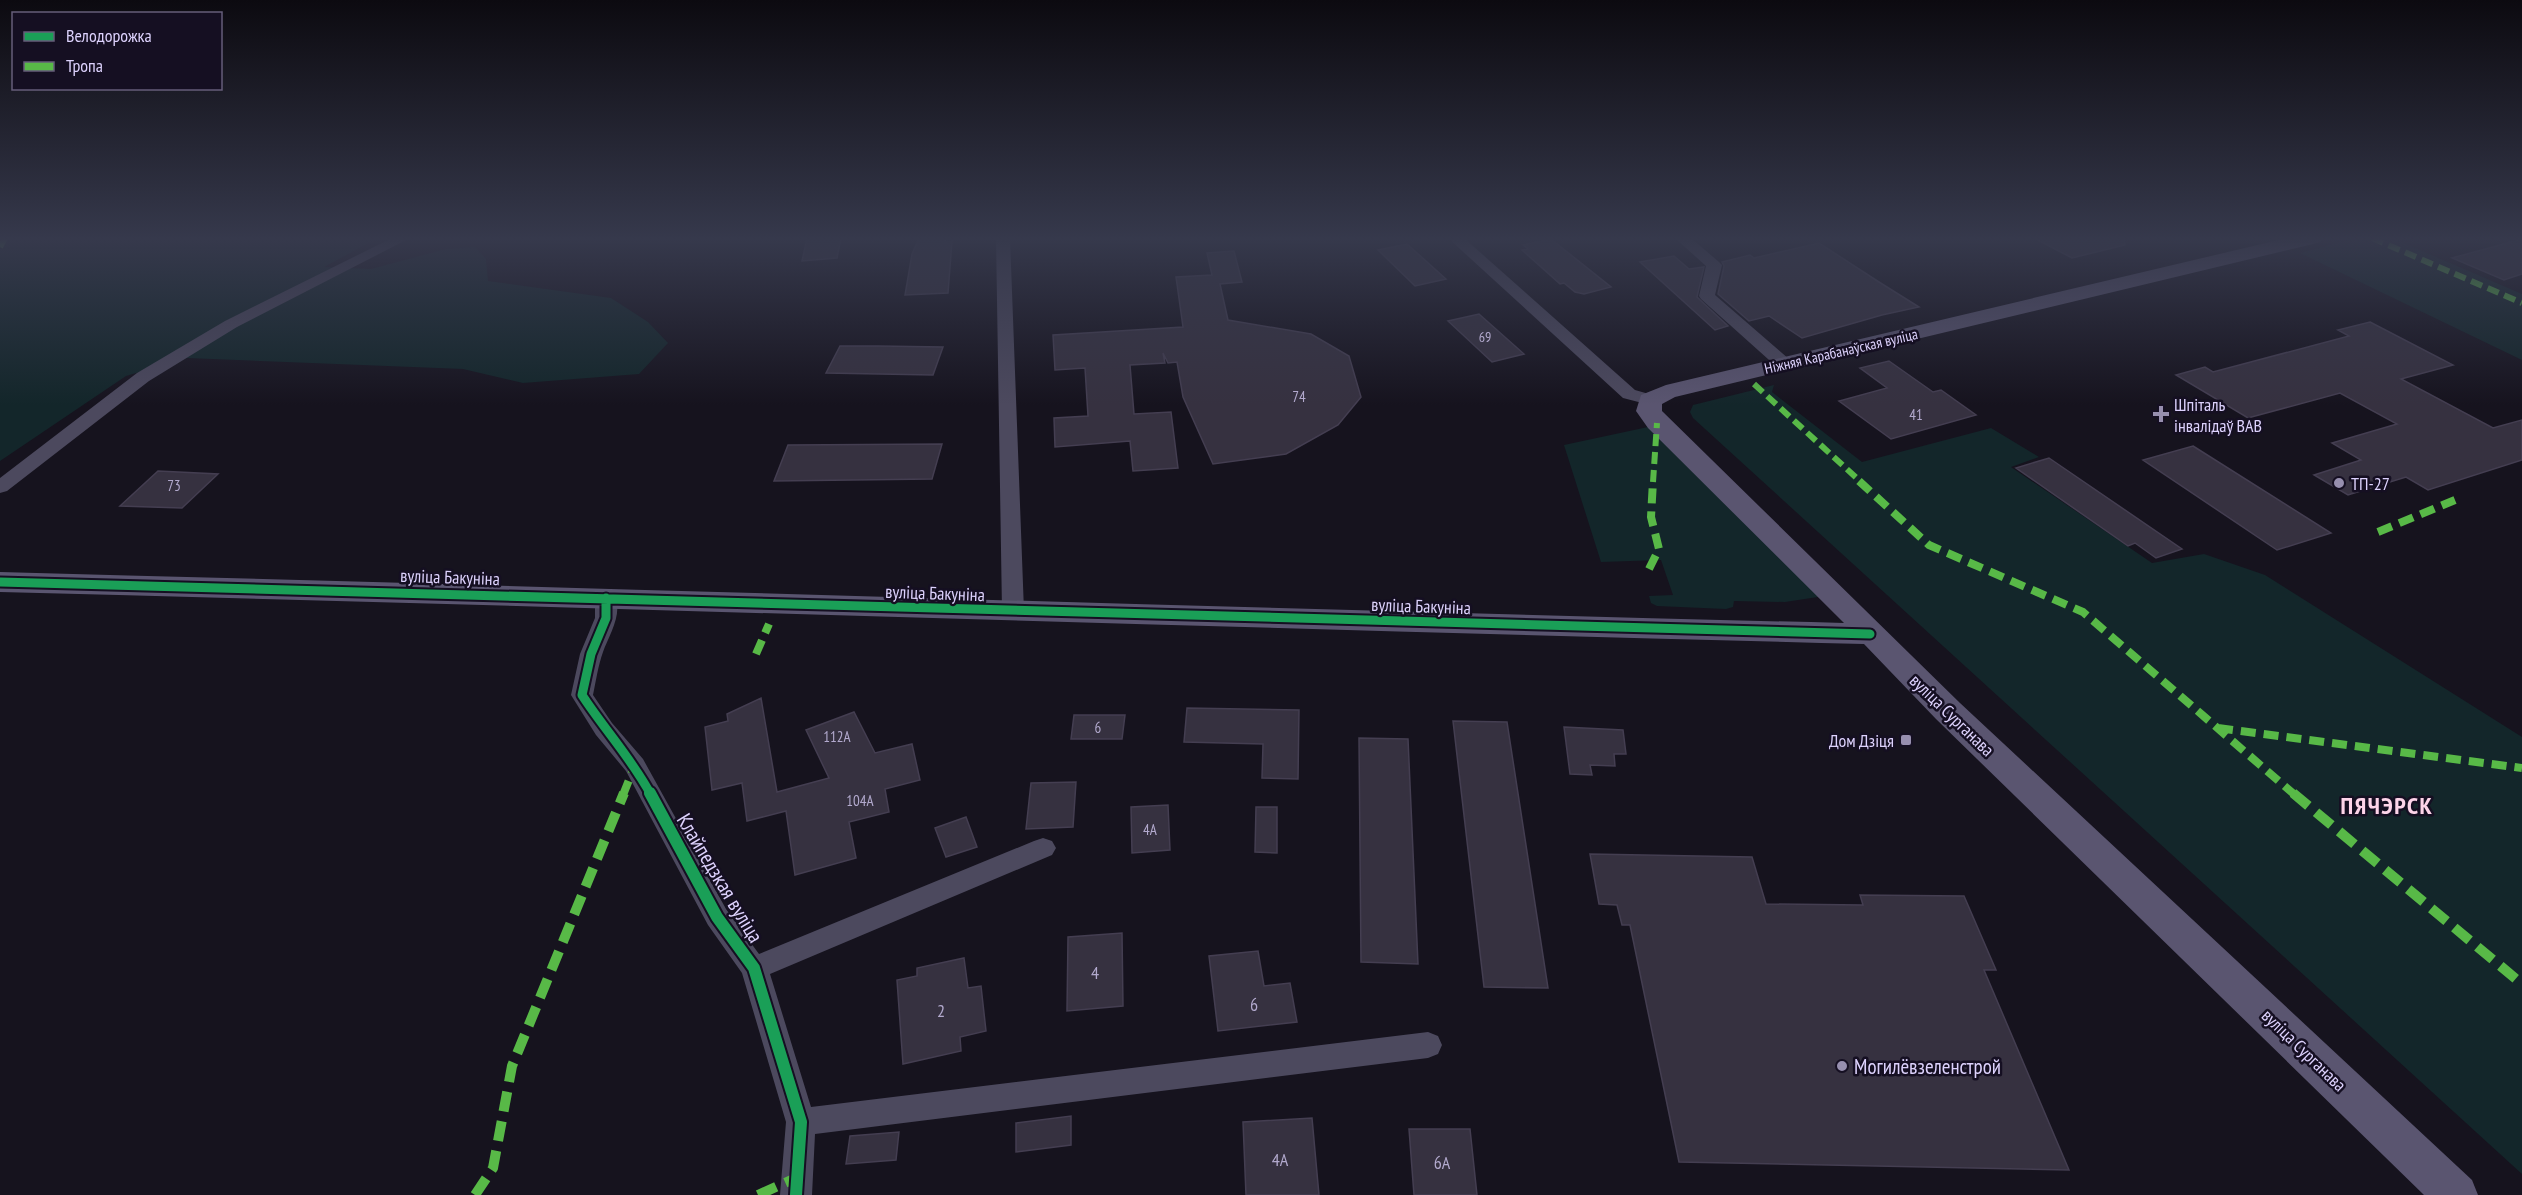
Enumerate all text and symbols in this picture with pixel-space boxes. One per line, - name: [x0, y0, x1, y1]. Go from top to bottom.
- legend: [12, 12, 222, 90]
- text: Велодорожка: [66, 24, 152, 47]
- text: Тропа: [66, 54, 103, 77]
- street label: Ніжняя Карабанаўская вуліца: [1762, 324, 1920, 378]
- house number: 69: [1479, 328, 1491, 346]
- house number: 74: [1292, 387, 1306, 406]
- place label: Шпіталь інвалідаў ВАВ: [2174, 393, 2262, 437]
- house number: 41: [1909, 405, 1923, 424]
- marker: Шпіталь інвалідаў ВАВ: [2152, 405, 2170, 423]
- place label: ТП-27: [2351, 472, 2390, 495]
- house number: 73: [167, 476, 181, 495]
- marker: ТП-27: [2332, 476, 2346, 490]
- street label: вуліца Бакуніна: [400, 564, 500, 590]
- street label: вуліца Бакуніна: [885, 580, 985, 606]
- street label: вуліца Бакуніна: [1371, 593, 1471, 619]
- street label: вуліца Сурганава: [1905, 669, 1999, 761]
- house number: 6: [1095, 718, 1102, 737]
- house number: 112А: [823, 727, 852, 746]
- place label: Дом Дзіця: [1829, 729, 1894, 752]
- marker: Дом Дзіця: [1899, 733, 1913, 747]
- district label: ПЯЧЭРСК: [2341, 790, 2433, 821]
- house number: 104А: [846, 791, 875, 810]
- street label: Клайпедзкая вуліца: [671, 808, 769, 948]
- house number: 4А: [1143, 820, 1158, 839]
- house number: 4: [1091, 961, 1099, 984]
- house number: 6: [1250, 993, 1258, 1016]
- house number: 2: [937, 999, 945, 1022]
- street label: вуліца Сурганава: [2257, 1004, 2351, 1096]
- place label: Могилёвзеленстрой: [1854, 1053, 2001, 1080]
- marker: Могилёвзеленстрой: [1835, 1059, 1849, 1073]
- house number: 4А: [1272, 1148, 1289, 1171]
- house number: 6А: [1434, 1151, 1451, 1174]

